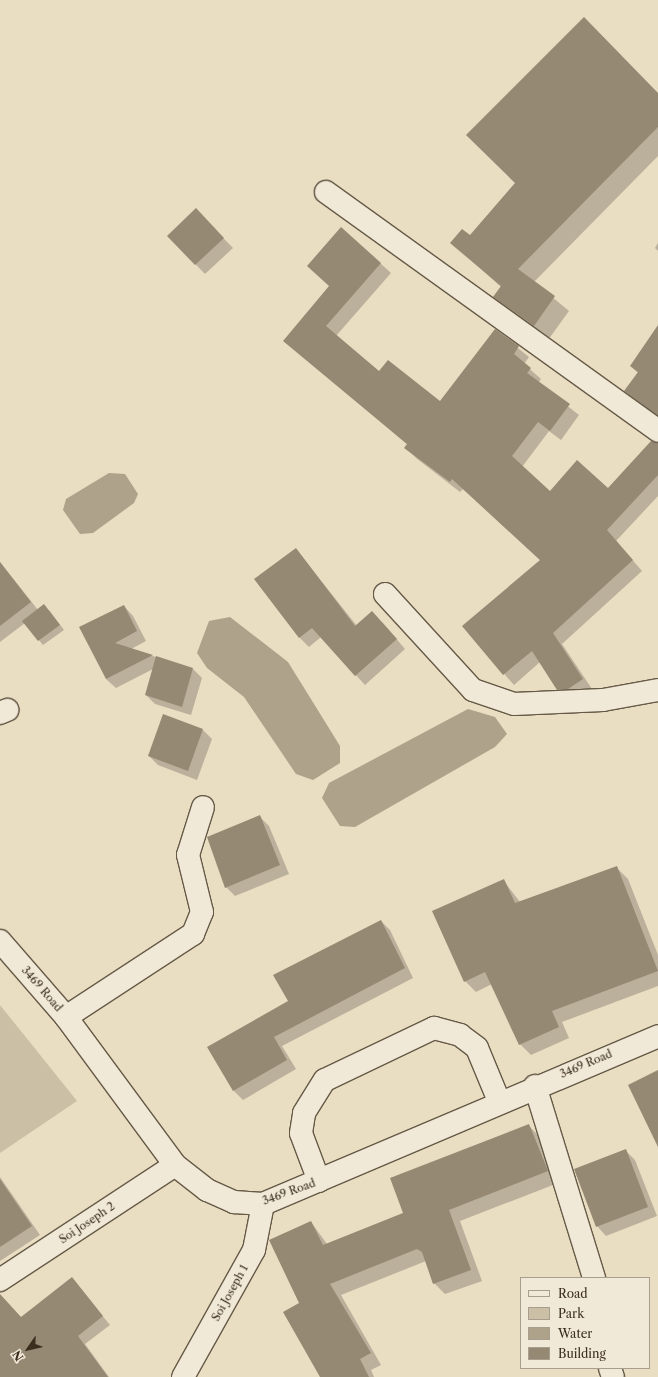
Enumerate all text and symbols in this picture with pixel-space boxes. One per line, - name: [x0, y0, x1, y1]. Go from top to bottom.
- street label: 3469 Road: [19, 964, 65, 1014]
- street label: 3469 Road: [558, 1047, 614, 1081]
- street label: 3469 Road: [261, 1176, 317, 1208]
- street label: Soi Joseph 2: [57, 1200, 117, 1246]
- street label: Soi Joseph 1: [209, 1263, 251, 1323]
- legend: [520, 1277, 650, 1369]
- text: Road: [558, 1286, 588, 1301]
- text: Park: [558, 1306, 584, 1321]
- text: Water: [558, 1326, 592, 1341]
- north arrow: [8, 1329, 48, 1369]
- text: Building: [558, 1346, 606, 1361]
- text: N: [10, 1348, 27, 1364]

